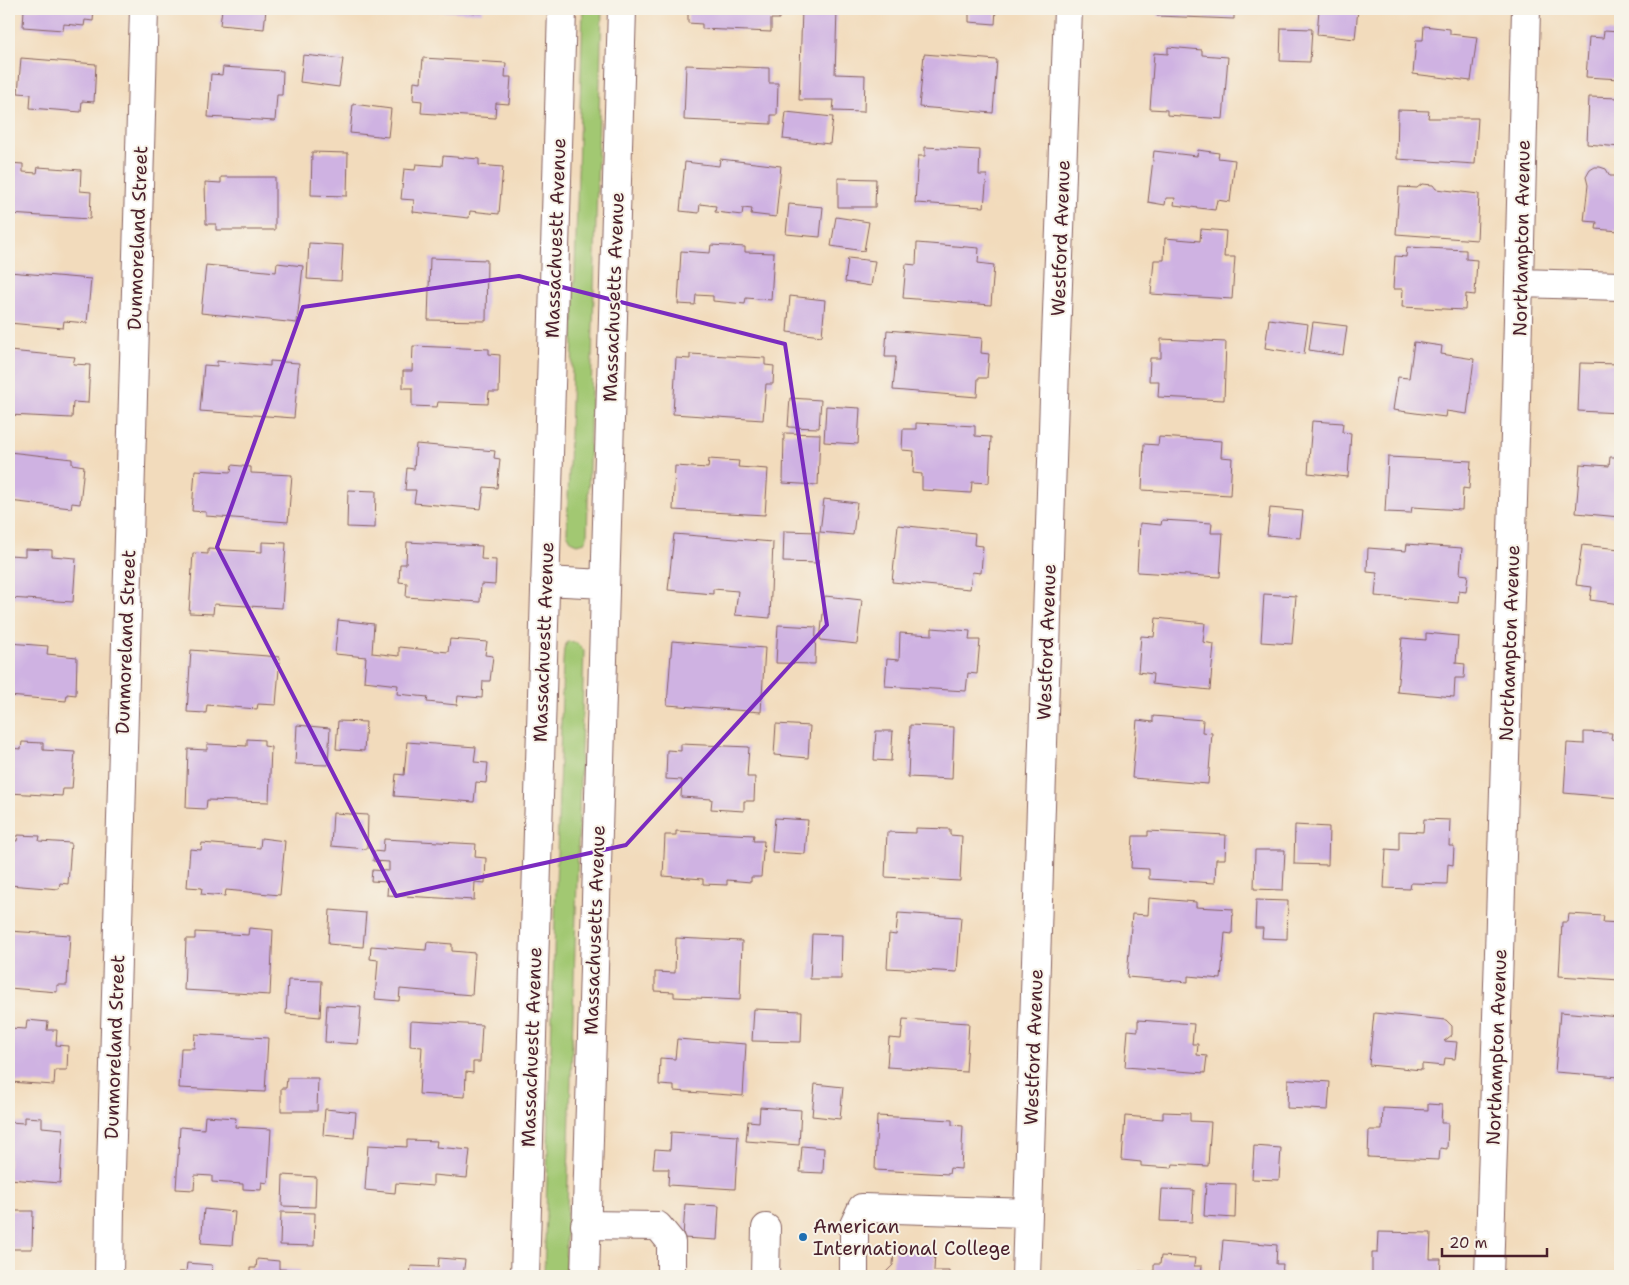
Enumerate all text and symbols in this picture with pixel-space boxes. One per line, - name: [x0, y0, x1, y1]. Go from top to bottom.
- street label: Massachuestt Avenue: [540, 137, 571, 339]
- street label: Northampton Avenue: [1507, 140, 1536, 337]
- street label: Dunmoreland Street: [122, 145, 153, 331]
- street label: Westford Avenue: [1045, 159, 1076, 317]
- street label: Massachusetts Avenue: [597, 192, 630, 402]
- street label: Massachuestt Avenue: [528, 541, 559, 743]
- street label: Northampton Avenue: [1494, 544, 1525, 742]
- street label: Dunmoreland Street: [110, 549, 141, 735]
- street label: Westford Avenue: [1031, 563, 1062, 721]
- street label: Massachusetts Avenue: [578, 825, 611, 1035]
- street label: Massachuestt Avenue: [516, 946, 547, 1148]
- street label: Northampton Avenue: [1481, 948, 1512, 1146]
- street label: Dunmoreland Street: [99, 954, 130, 1140]
- street label: Westford Avenue: [1018, 968, 1049, 1126]
- place label: American International College: [813, 1214, 1011, 1261]
- scale bar: [1442, 1225, 1546, 1257]
- marker: American International College: [797, 1231, 809, 1243]
- text: 20 m: [1449, 1233, 1488, 1253]

